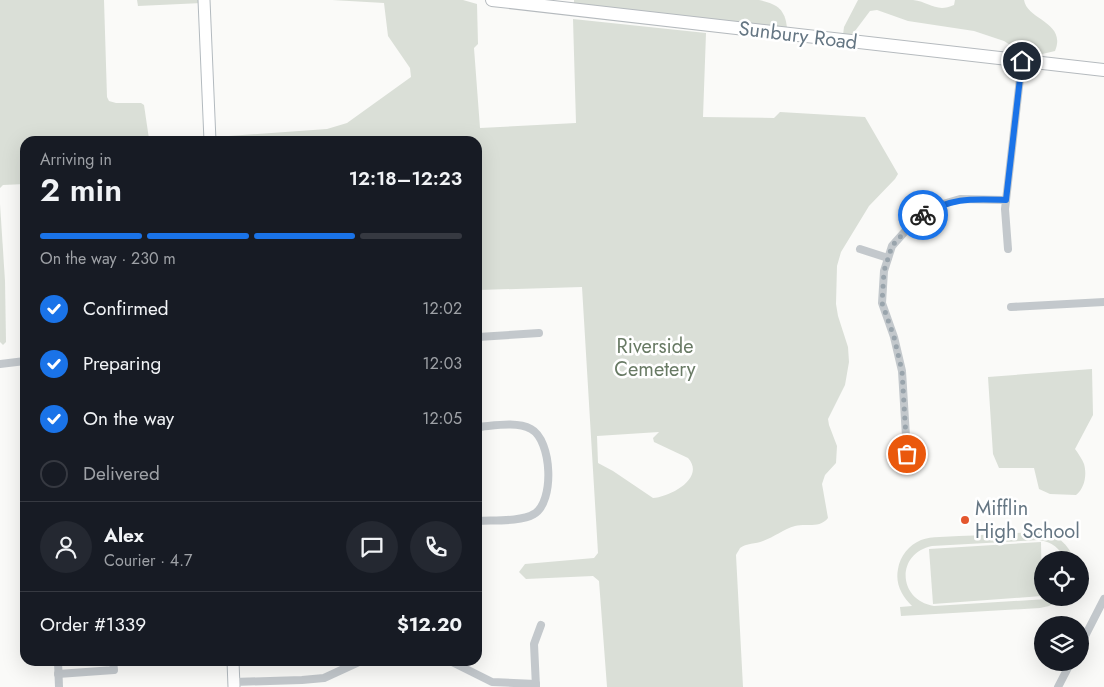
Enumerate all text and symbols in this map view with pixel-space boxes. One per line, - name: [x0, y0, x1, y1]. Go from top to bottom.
- street label: Sunbury Road: [737, 14, 859, 57]
- pin: [1001, 40, 1043, 82]
- icon: home: [1008, 47, 1036, 75]
- text: Arriving in: [40, 148, 112, 171]
- text: 12:18–12:23: [349, 165, 462, 192]
- text: 2 min: [40, 167, 122, 213]
- courier: [898, 190, 948, 240]
- icon: bike: [909, 201, 937, 229]
- text: On the way · 230 m: [40, 247, 176, 270]
- icon: check: [40, 295, 68, 323]
- text: Confirmed: [83, 295, 169, 322]
- text: 12:02: [422, 297, 462, 320]
- park label: Riverside Cemetery: [614, 332, 696, 384]
- icon: check: [40, 350, 68, 378]
- text: Preparing: [83, 350, 161, 377]
- text: 12:03: [423, 352, 462, 375]
- icon: check: [40, 405, 68, 433]
- text: On the way: [83, 405, 174, 432]
- text: 12:05: [422, 407, 462, 430]
- pin: [886, 433, 928, 475]
- icon: bag: [893, 440, 921, 468]
- text: Delivered: [83, 460, 160, 487]
- place label: Mifflin High School: [975, 494, 1080, 546]
- marker: Mifflin High School: [959, 514, 971, 526]
- button: person: [40, 521, 92, 573]
- button: chat: [346, 521, 398, 573]
- button: phone: [410, 521, 462, 573]
- text: Alex: [104, 522, 144, 549]
- text: Courier · 4.7: [104, 549, 192, 572]
- map controls: [1034, 551, 1089, 671]
- button: locate: [1034, 551, 1089, 606]
- text: Order #1339: [40, 611, 146, 638]
- text: $12.20: [397, 611, 462, 638]
- button: layers: [1034, 616, 1089, 671]

